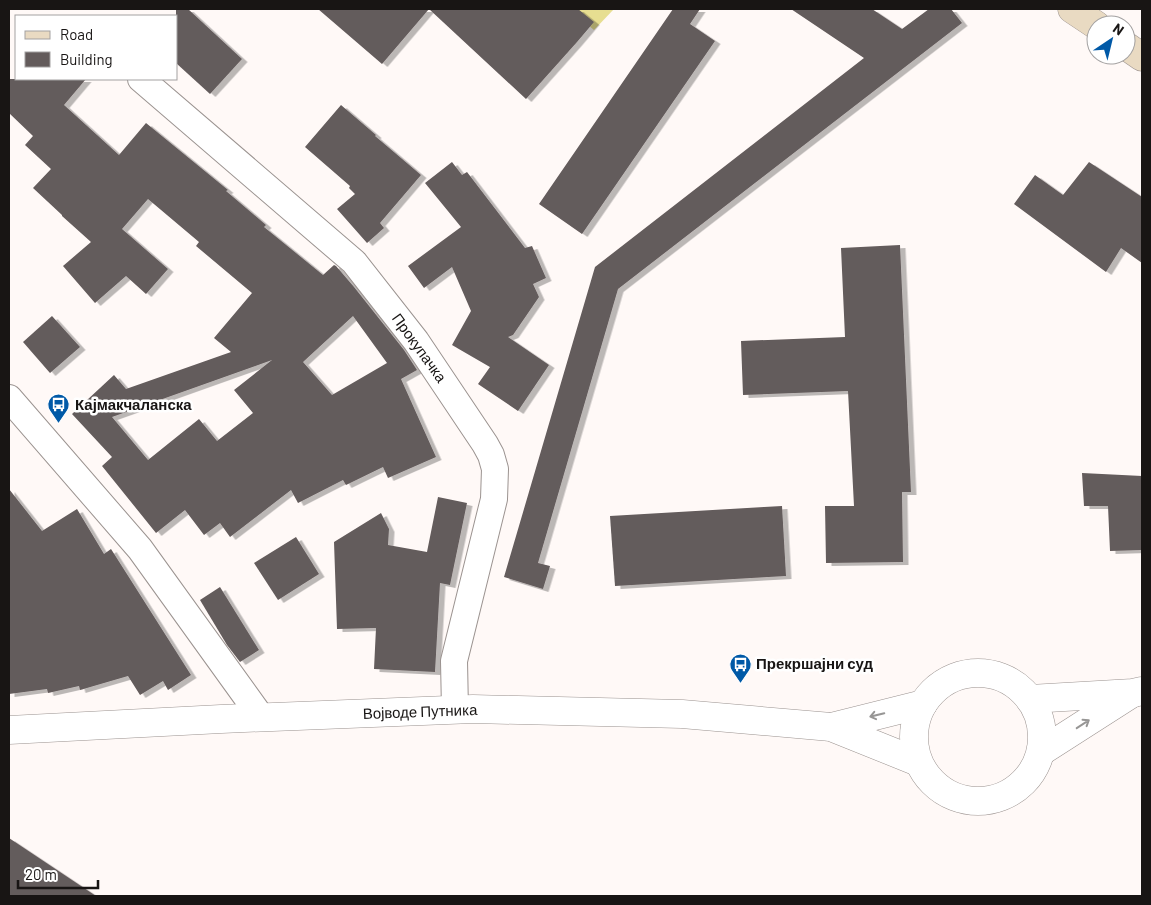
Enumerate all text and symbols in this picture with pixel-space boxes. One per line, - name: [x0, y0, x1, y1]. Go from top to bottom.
- legend: [15, 15, 178, 80]
- north arrow: [1086, 15, 1136, 65]
- text: N: [1110, 19, 1127, 39]
- text: Road: [60, 25, 93, 43]
- text: Building: [60, 50, 113, 68]
- street label: Прокупачка: [389, 309, 451, 386]
- bus stop icon: Кајмакчаланска: [47, 393, 71, 424]
- place label: Кајмакчаланска: [75, 395, 192, 413]
- bus stop icon: Прекршајни суд: [728, 652, 752, 683]
- place label: Прекршајни суд: [756, 654, 874, 672]
- street label: Војводе Путника: [362, 700, 478, 722]
- one-way arrow: [869, 711, 885, 720]
- one-way arrow: [1075, 719, 1089, 729]
- scale bar: [18, 858, 98, 890]
- text: 20 m: [25, 865, 57, 883]

